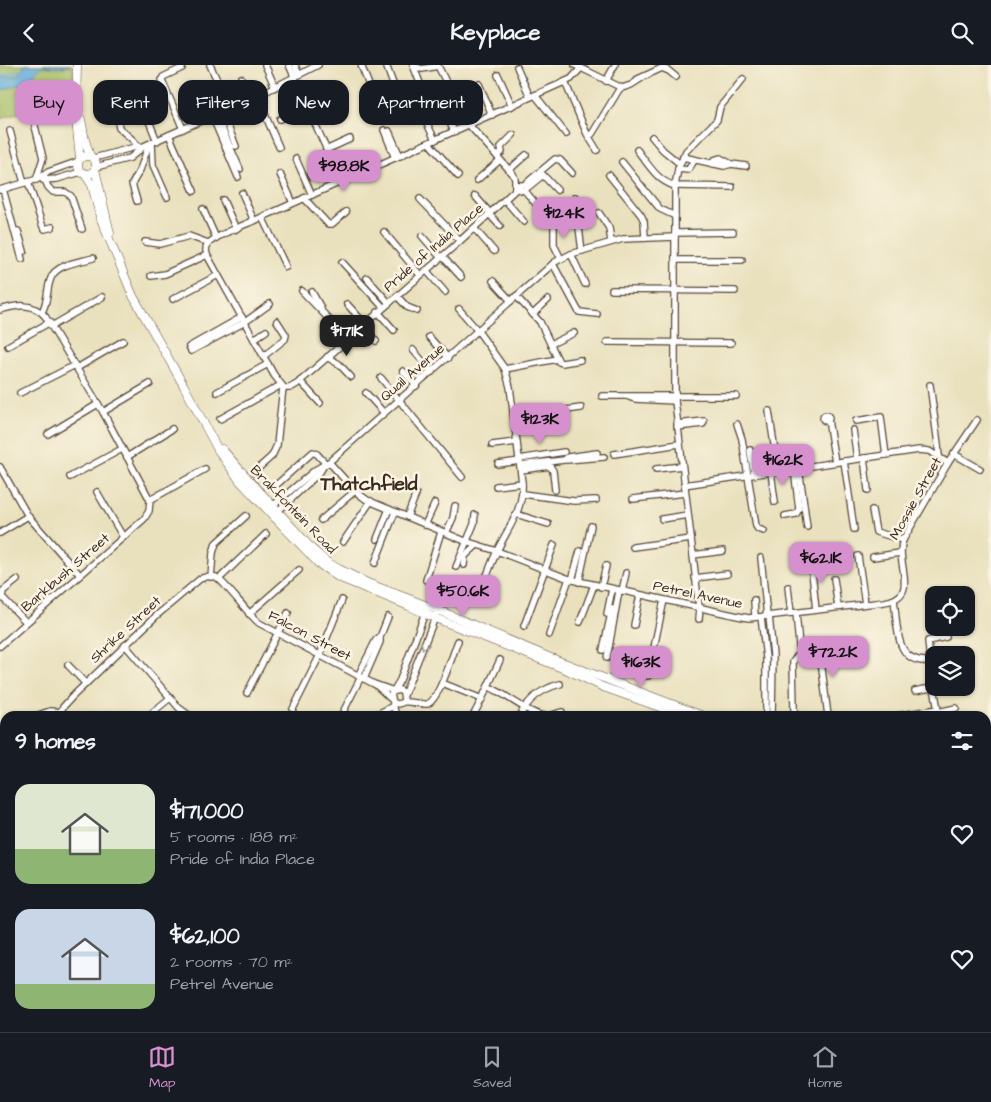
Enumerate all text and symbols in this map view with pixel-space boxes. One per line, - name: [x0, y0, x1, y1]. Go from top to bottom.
- text: Keyplace: [450, 17, 541, 48]
- icon: back: [15, 19, 43, 47]
- icon: search: [948, 19, 976, 47]
- chip: Buy: [15, 80, 83, 125]
- chip: Rent: [93, 80, 168, 125]
- chip: Filters: [178, 80, 268, 125]
- chip: New: [278, 80, 349, 125]
- chip: Apartment: [359, 80, 483, 125]
- pin: $98.8K: [303, 149, 385, 192]
- text: $98.8K: [319, 155, 369, 177]
- pin: $124K: [529, 197, 599, 239]
- street label: Pride of India Place: [379, 198, 488, 297]
- text: $124K: [544, 202, 584, 224]
- pin: $171K: [312, 315, 382, 357]
- text: $171K: [331, 320, 363, 342]
- street label: Quail Avenue: [376, 339, 450, 406]
- pin: $123K: [505, 403, 575, 445]
- text: $123K: [521, 408, 559, 430]
- pin: $162K: [748, 443, 818, 486]
- text: $162K: [763, 449, 803, 471]
- street label: Mossie Street: [885, 453, 947, 544]
- street label: Brakfontein Road: [246, 461, 341, 559]
- district label: Thatchfield: [319, 471, 418, 498]
- street label: Barkbush Street: [17, 529, 114, 617]
- pin: $62.1K: [780, 541, 862, 584]
- text: $62.1K: [800, 547, 842, 569]
- pin: $50.6K: [422, 575, 504, 617]
- street label: Petrel Avenue: [651, 576, 745, 614]
- text: $50.6K: [437, 580, 489, 602]
- map controls: [925, 586, 975, 696]
- button: locate: [925, 586, 975, 636]
- street label: Shrike Street: [86, 591, 166, 668]
- street label: Falcon Street: [264, 606, 355, 666]
- pin: $72.2K: [792, 635, 874, 678]
- one-way arrow: [420, 641, 430, 650]
- text: $72.2K: [809, 641, 858, 663]
- pin: $163K: [606, 645, 676, 688]
- button: layers: [925, 646, 975, 696]
- text: $163K: [622, 651, 660, 673]
- text: 9 homes: [15, 727, 96, 756]
- icon: filters: [948, 727, 976, 755]
- text: $171,000: [170, 797, 243, 826]
- icon: home: [55, 804, 115, 864]
- icon: heart: [948, 820, 976, 848]
- text: 5 rooms · 188 m²: [170, 826, 298, 848]
- text: Pride of India Place: [170, 848, 315, 870]
- text: $62,100: [170, 922, 240, 951]
- icon: home: [55, 929, 115, 989]
- icon: heart: [948, 945, 976, 973]
- text: 2 rooms · 70 m²: [170, 951, 293, 973]
- text: Petrel Avenue: [170, 973, 274, 995]
- tab: Map: [148, 1043, 176, 1093]
- tab: Saved: [473, 1043, 511, 1093]
- tab: Home: [808, 1043, 843, 1093]

